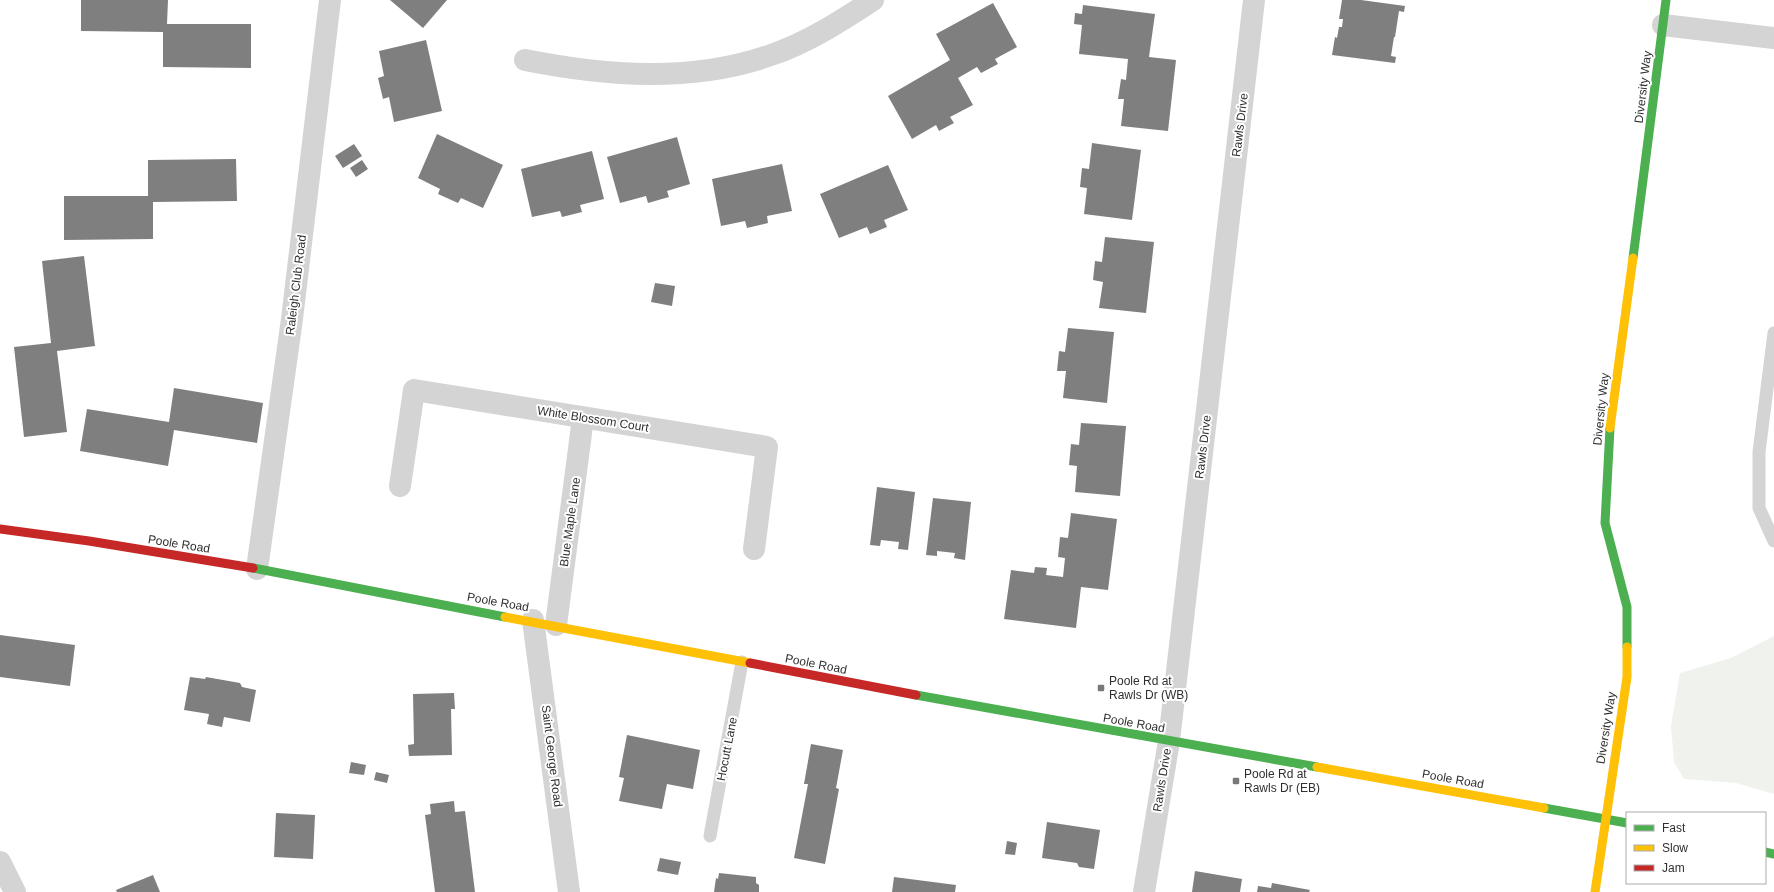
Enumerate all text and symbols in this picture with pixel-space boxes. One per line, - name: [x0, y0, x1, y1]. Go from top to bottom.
- street label: Diversity Way: [1632, 50, 1654, 124]
- street label: Rawls Drive: [1229, 92, 1251, 158]
- street label: Raleigh Club Road: [283, 234, 309, 336]
- street label: Diversity Way: [1590, 372, 1612, 446]
- street label: White Blossom Court: [536, 403, 650, 435]
- street label: Rawls Drive: [1192, 414, 1214, 480]
- street label: Blue Maple Lane: [557, 476, 583, 568]
- street label: Poole Road: [147, 532, 211, 556]
- street label: Poole Road: [466, 590, 530, 614]
- street label: Poole Road: [784, 651, 848, 677]
- place label: Poole Rd at Rawls Dr (WB): [1109, 674, 1188, 702]
- marker: Poole Rd at Rawls Dr (WB): [1096, 683, 1106, 693]
- street label: Diversity Way: [1593, 691, 1619, 765]
- street label: Saint George Road: [539, 704, 565, 808]
- street label: Poole Road: [1102, 711, 1166, 735]
- street label: Hocutt Lane: [714, 716, 740, 782]
- street label: Rawls Drive: [1150, 747, 1174, 813]
- place label: Poole Rd at Rawls Dr (EB): [1244, 767, 1320, 795]
- street label: Poole Road: [1421, 767, 1485, 791]
- marker: Poole Rd at Rawls Dr (EB): [1231, 776, 1241, 786]
- legend: [1626, 812, 1766, 884]
- text: Fast: [1662, 821, 1686, 835]
- text: Slow: [1662, 841, 1688, 855]
- text: Jam: [1662, 861, 1685, 875]

